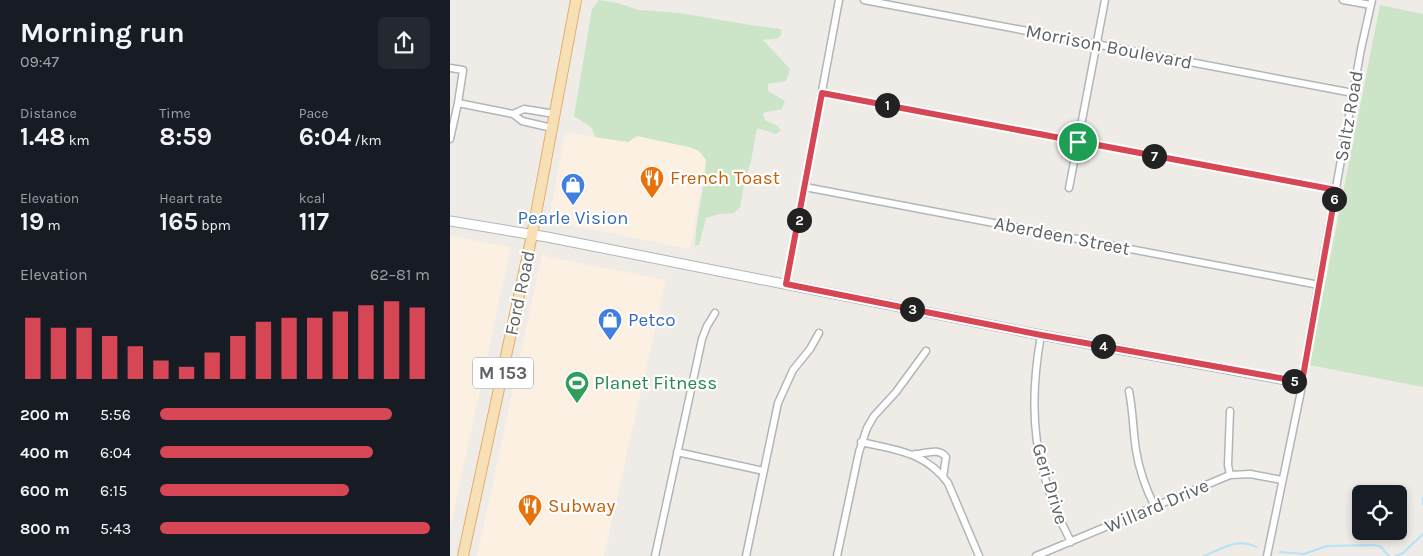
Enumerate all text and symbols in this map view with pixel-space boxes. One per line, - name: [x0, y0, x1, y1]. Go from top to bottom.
- text: Morning run: [20, 16, 185, 49]
- button: share: [378, 17, 430, 69]
- street label: Morrison Boulevard: [1024, 20, 1194, 74]
- text: 09:47: [20, 52, 59, 71]
- street label: Saltz Road: [1330, 69, 1368, 163]
- pin: 1: [874, 92, 900, 118]
- text: 1: [885, 97, 890, 114]
- text: Distance: [20, 105, 77, 122]
- text: Time: [159, 105, 191, 122]
- text: Pace: [299, 105, 329, 122]
- pin: [1057, 121, 1099, 163]
- text: 1.48: [20, 122, 65, 151]
- text: 8:59: [159, 122, 212, 151]
- text: 6:04: [299, 122, 351, 151]
- icon: arrive: [1064, 128, 1092, 156]
- text: km: [65, 132, 90, 149]
- text: /km: [351, 132, 382, 149]
- pin: 7: [1142, 144, 1166, 168]
- text: 7: [1151, 148, 1158, 165]
- restaurant icon: French Toast: [639, 165, 665, 199]
- place label: French Toast: [670, 167, 780, 189]
- shop icon: Pearle Vision: [560, 172, 586, 206]
- pin: 6: [1322, 186, 1346, 212]
- text: Elevation: [20, 190, 79, 207]
- text: Heart rate: [159, 190, 222, 207]
- text: kcal: [299, 190, 325, 207]
- text: 6: [1330, 191, 1339, 208]
- text: 19: [20, 207, 44, 236]
- text: 165: [159, 207, 198, 236]
- text: 117: [299, 207, 329, 236]
- place label: Pearle Vision: [517, 207, 629, 229]
- pin: 2: [786, 208, 812, 232]
- text: 2: [795, 212, 804, 229]
- street label: Aberdeen Street: [992, 212, 1132, 260]
- text: m: [44, 217, 61, 234]
- text: bpm: [198, 217, 231, 234]
- street label: Ford Road: [500, 249, 540, 337]
- text: Elevation: [20, 265, 88, 284]
- text: 62–81 m: [370, 265, 430, 284]
- pin: 3: [900, 296, 924, 322]
- text: 3: [908, 301, 917, 318]
- shop icon: Petco: [597, 307, 623, 341]
- place label: Petco: [628, 309, 676, 331]
- pin: 4: [1090, 334, 1116, 358]
- text: 4: [1099, 338, 1108, 355]
- road number: M 153: [473, 358, 533, 388]
- pin: 5: [1282, 368, 1306, 394]
- sports icon: Planet Fitness: [564, 370, 590, 404]
- place label: Planet Fitness: [594, 372, 717, 394]
- text: 5: [1290, 373, 1299, 390]
- text: 200 m: [20, 405, 69, 424]
- text: 5:56: [100, 405, 131, 424]
- street label: Geri Drive: [1027, 441, 1073, 527]
- text: 400 m: [20, 443, 69, 462]
- text: 6:04: [100, 443, 131, 462]
- street label: Willard Drive: [1102, 474, 1212, 538]
- text: 600 m: [20, 481, 69, 500]
- text: 6:15: [100, 481, 127, 500]
- map controls: [1352, 485, 1407, 540]
- button: locate: [1352, 485, 1407, 540]
- restaurant icon: Subway: [517, 493, 543, 527]
- place label: Subway: [548, 495, 615, 517]
- text: 800 m: [20, 519, 70, 538]
- text: 5:43: [100, 519, 131, 538]

